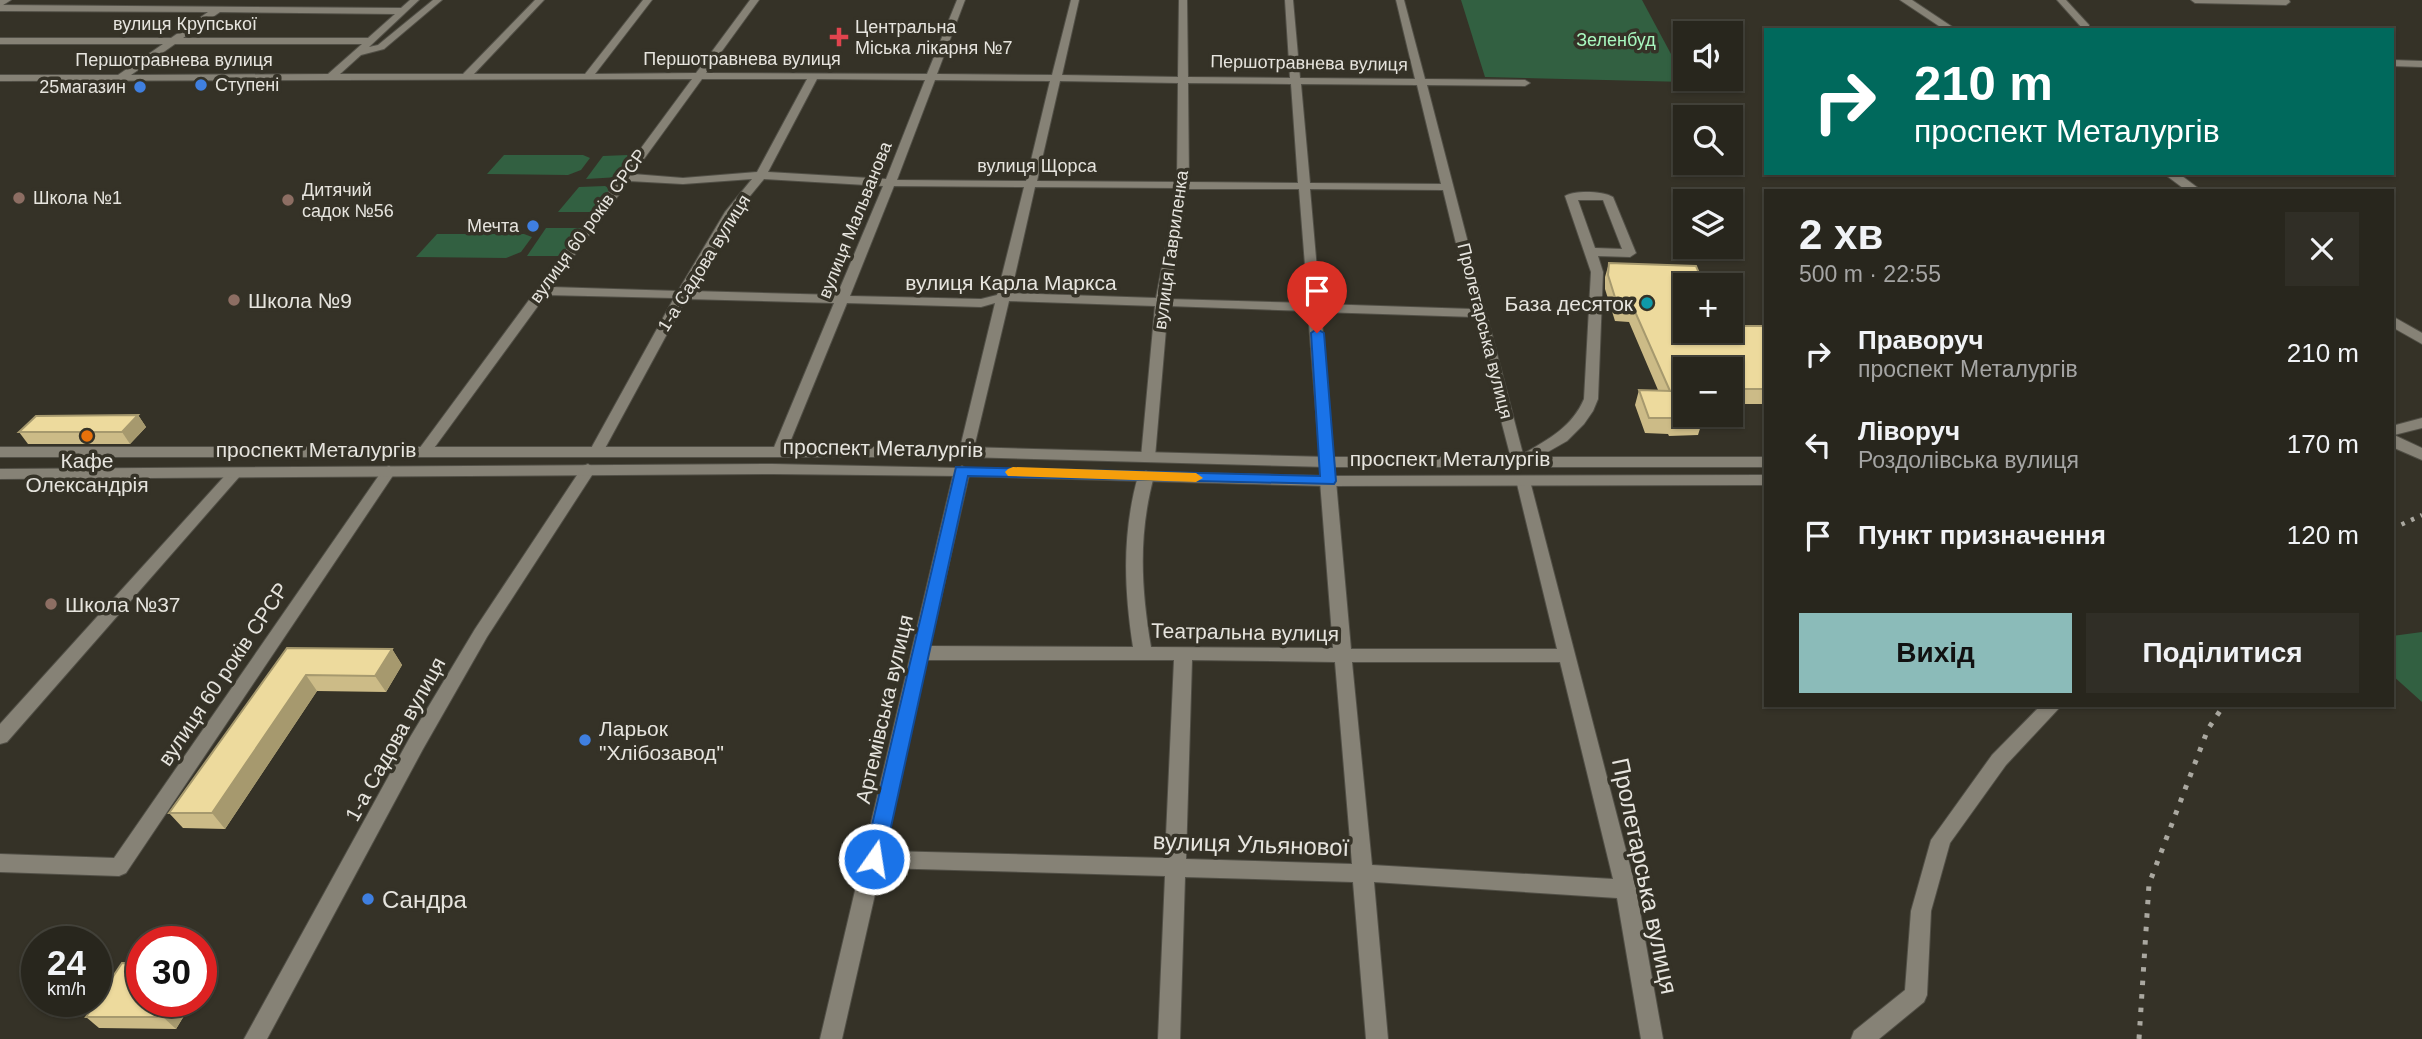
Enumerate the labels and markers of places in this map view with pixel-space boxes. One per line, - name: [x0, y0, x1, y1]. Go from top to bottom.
- place label: Центральна Міська лікарня №7: [855, 17, 1012, 58]
- marker: Центральна Міська лікарня №7: [829, 27, 849, 47]
- place label: Ступені: [215, 75, 279, 95]
- place label: 25магазин: [39, 77, 126, 97]
- marker: Ступені: [193, 77, 209, 93]
- marker: 25магазин: [132, 79, 148, 95]
- place label: Дитячий садок №56: [302, 180, 394, 221]
- place label: Школа №1: [33, 188, 122, 208]
- marker: Школа №1: [11, 190, 27, 206]
- marker: Дитячий садок №56: [280, 192, 296, 208]
- place label: Мечта: [467, 216, 520, 236]
- marker: Мечта: [525, 218, 541, 234]
- pin: [1287, 261, 1347, 333]
- place label: Школа №9: [248, 289, 352, 312]
- marker: Школа №9: [226, 292, 242, 308]
- place label: База десяток: [1505, 292, 1634, 315]
- marker: База десяток: [1639, 295, 1655, 311]
- marker: Кафе Олександрія: [79, 428, 95, 444]
- place label: Кафе Олександрія: [25, 449, 149, 496]
- place label: Школа №37: [65, 593, 181, 616]
- marker: Школа №37: [43, 596, 59, 612]
- place label: Ларьок "Хлібозавод": [599, 717, 724, 764]
- marker: Ларьок "Хлібозавод": [577, 732, 593, 748]
- place label: Сандра: [382, 886, 468, 913]
- marker: Сандра: [360, 891, 376, 907]

